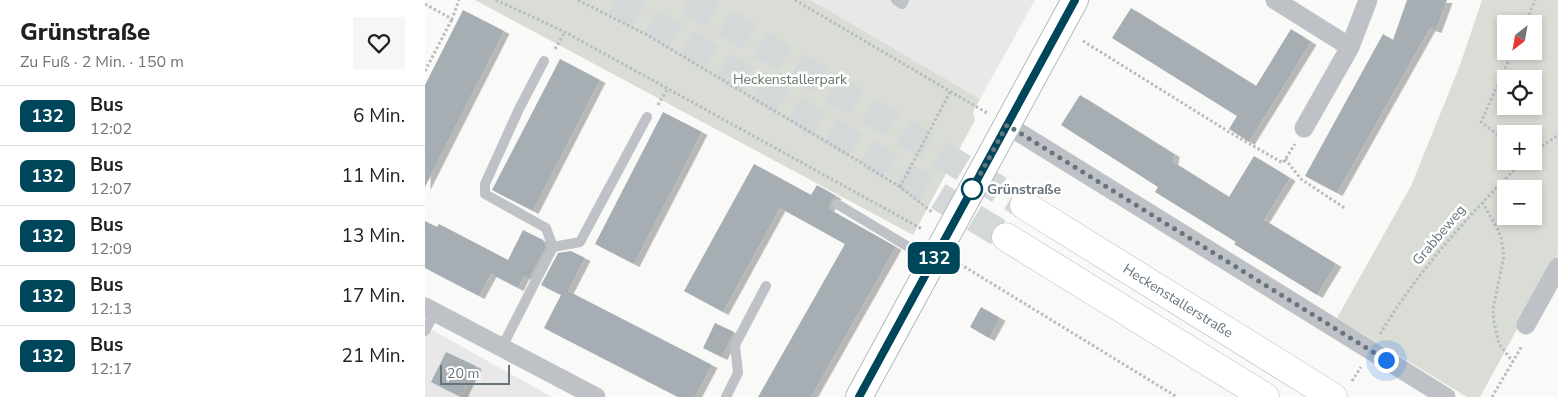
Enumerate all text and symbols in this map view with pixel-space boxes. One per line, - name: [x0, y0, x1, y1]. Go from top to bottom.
- north arrow: [1497, 15, 1543, 60]
- map controls: [1497, 15, 1542, 225]
- text: Grünstraße: [20, 16, 150, 48]
- button: heart: [353, 17, 405, 69]
- text: Zu Fuß · 2 Min. · 150 m: [20, 51, 184, 73]
- park label: Heckenstallerpark: [733, 70, 848, 89]
- button: locate: [1497, 70, 1542, 115]
- text: Bus: [90, 92, 123, 118]
- text: 6 Min.: [353, 103, 405, 129]
- text: 132: [31, 104, 64, 128]
- text: 12:02: [90, 118, 132, 140]
- button: +: [1497, 125, 1542, 170]
- text: Bus: [90, 152, 123, 178]
- text: 11 Min.: [342, 163, 405, 189]
- text: 132: [31, 164, 64, 188]
- text: 12:07: [90, 178, 132, 200]
- marker: Grünstraße: [961, 178, 983, 200]
- place label: Grünstraße: [987, 180, 1061, 199]
- button: −: [1497, 180, 1542, 225]
- street label: Grabbeweg: [1408, 201, 1470, 269]
- text: Bus: [90, 212, 123, 238]
- text: 13 Min.: [342, 223, 405, 249]
- text: 132: [31, 224, 64, 248]
- text: 12:09: [90, 238, 132, 260]
- line badge: 132: [905, 242, 963, 274]
- text: 132: [918, 246, 950, 270]
- street label: Heckenstallerstraße: [1119, 259, 1237, 343]
- text: Bus: [90, 272, 123, 298]
- text: 17 Min.: [342, 283, 405, 309]
- text: 132: [31, 284, 64, 308]
- text: 12:13: [90, 298, 132, 320]
- text: Bus: [90, 332, 123, 358]
- text: 21 Min.: [342, 343, 405, 369]
- text: 132: [31, 344, 64, 368]
- your location: [1374, 348, 1399, 373]
- text: 12:17: [90, 358, 132, 380]
- scale bar: [440, 362, 510, 385]
- text: 20 m: [447, 364, 479, 383]

